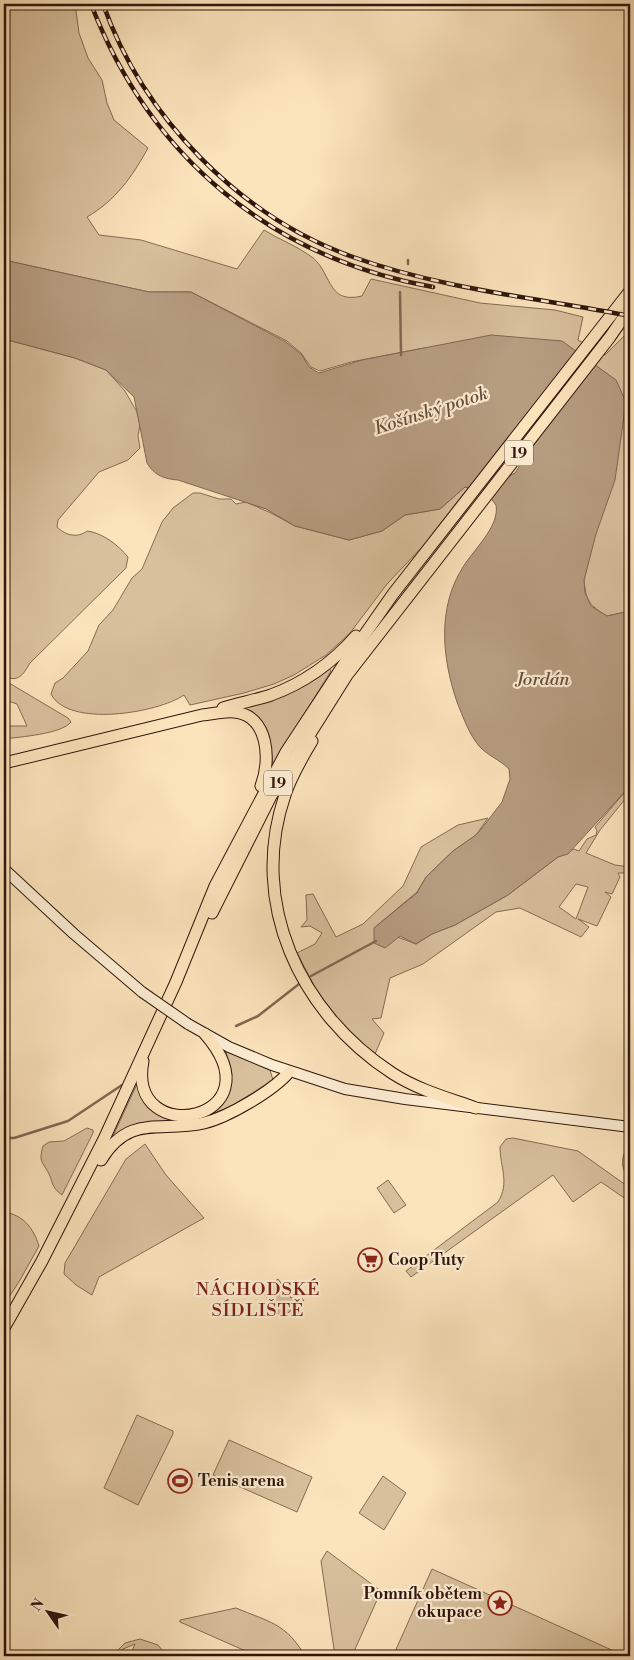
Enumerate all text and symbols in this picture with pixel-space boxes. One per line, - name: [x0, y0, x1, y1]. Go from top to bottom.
- water label: Košínský potok: [371, 382, 491, 440]
- road number: 19: [505, 440, 533, 466]
- water label: Jordán: [514, 668, 571, 691]
- road number: 19: [264, 770, 292, 796]
- supermarket icon: Coop Tuty: [357, 1247, 383, 1273]
- place label: Coop Tuty: [388, 1250, 466, 1270]
- district label: NÁCHODSKÉ SÍDLIŠTĚ: [196, 1278, 320, 1322]
- sports icon: Tenis arena: [167, 1468, 193, 1494]
- place label: Tenis arena: [198, 1471, 285, 1491]
- place label: Pomník obětem okupace: [363, 1584, 482, 1622]
- north arrow: [22, 1588, 72, 1638]
- place icon: Pomník obětem okupace: [487, 1590, 513, 1616]
- text: N: [27, 1596, 49, 1615]

